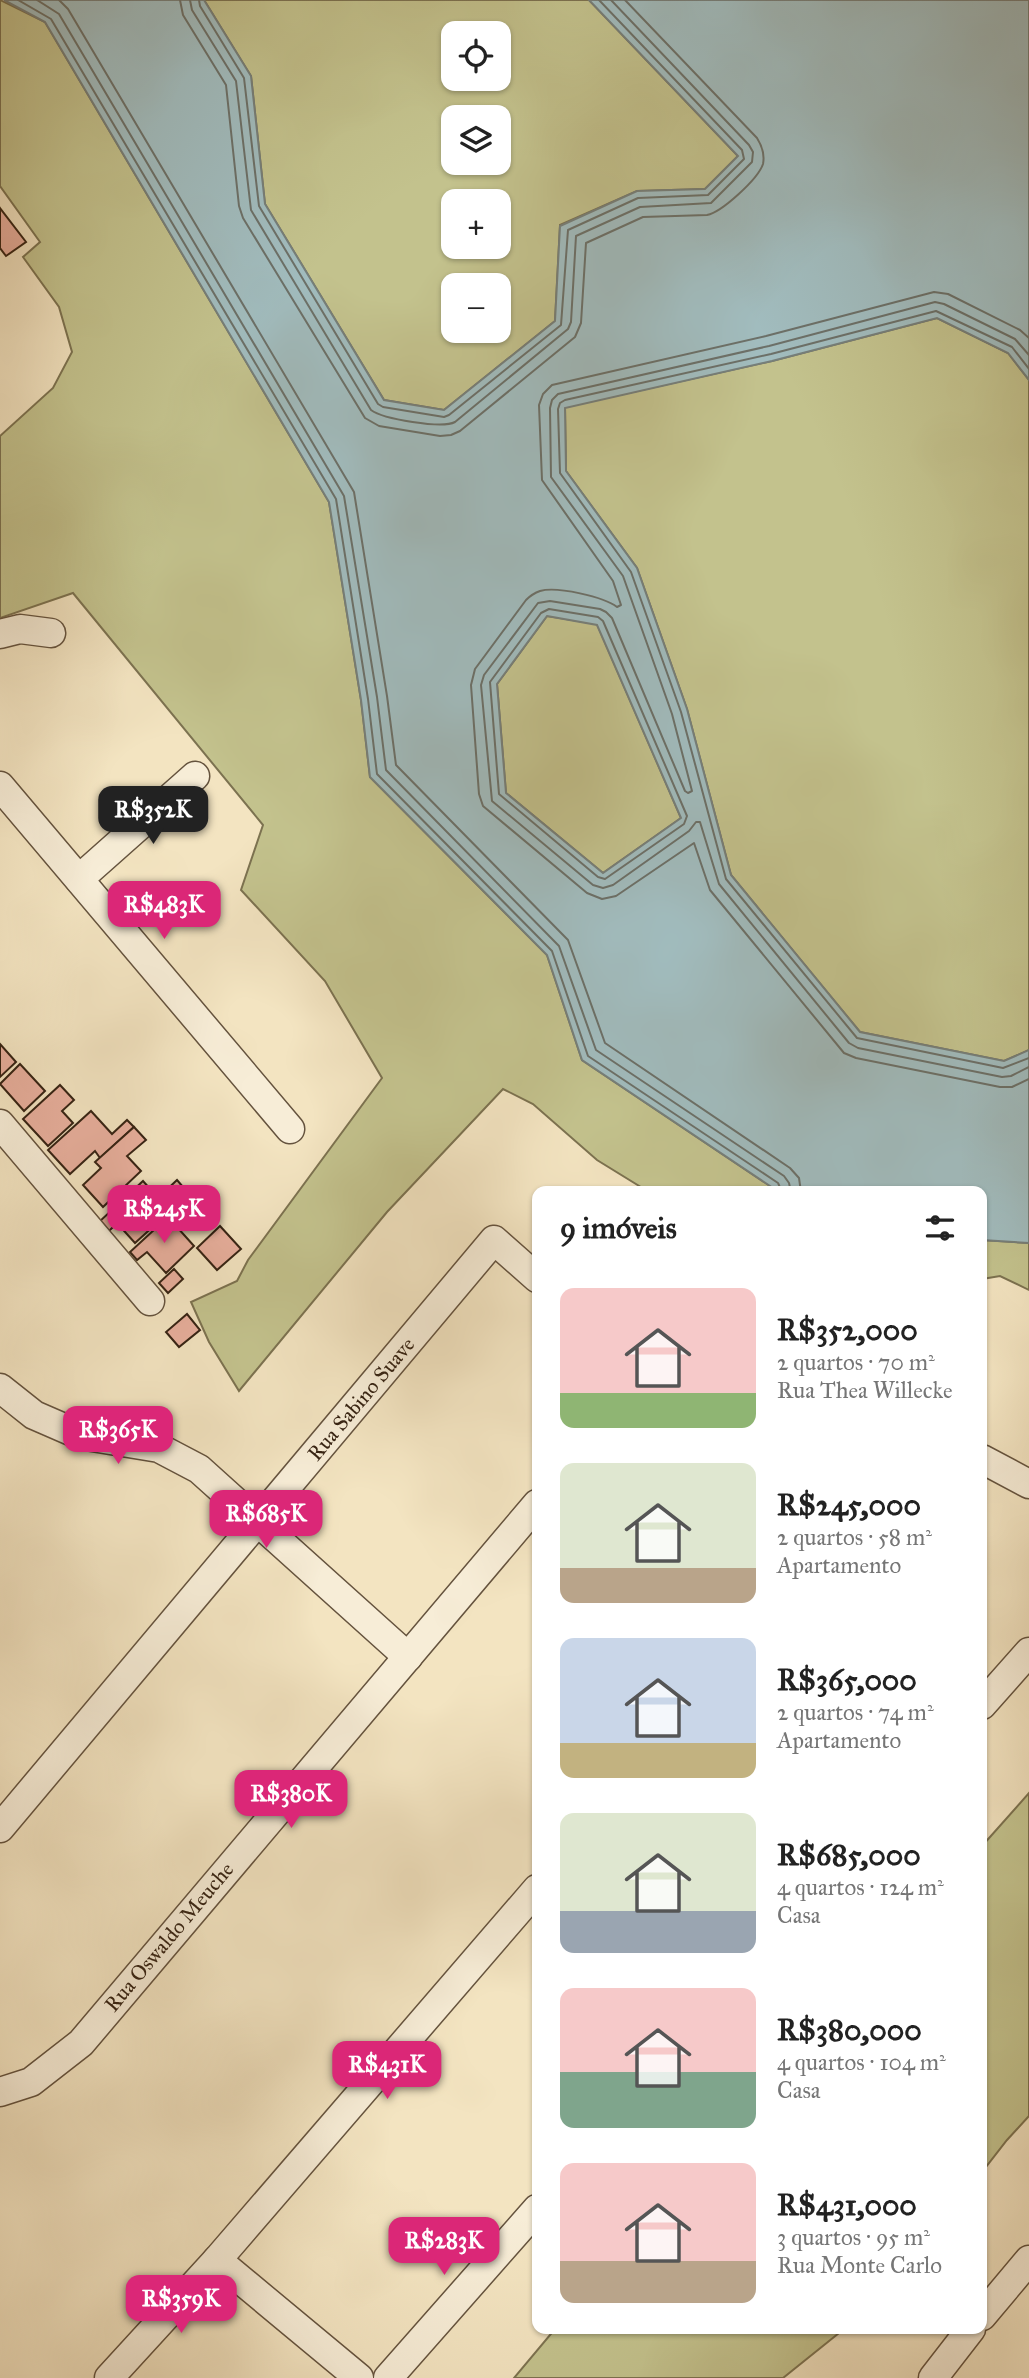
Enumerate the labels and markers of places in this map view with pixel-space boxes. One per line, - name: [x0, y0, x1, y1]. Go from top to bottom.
- pin: R$352K: [96, 786, 210, 846]
- pin: R$483K: [107, 881, 221, 941]
- pin: R$245K: [107, 1186, 221, 1245]
- pin: R$365K: [61, 1406, 175, 1466]
- pin: R$685K: [209, 1490, 323, 1550]
- pin: R$380K: [234, 1770, 348, 1830]
- pin: R$431K: [330, 2042, 444, 2101]
- pin: R$283K: [387, 2218, 501, 2277]
- pin: R$359K: [124, 2276, 238, 2335]

